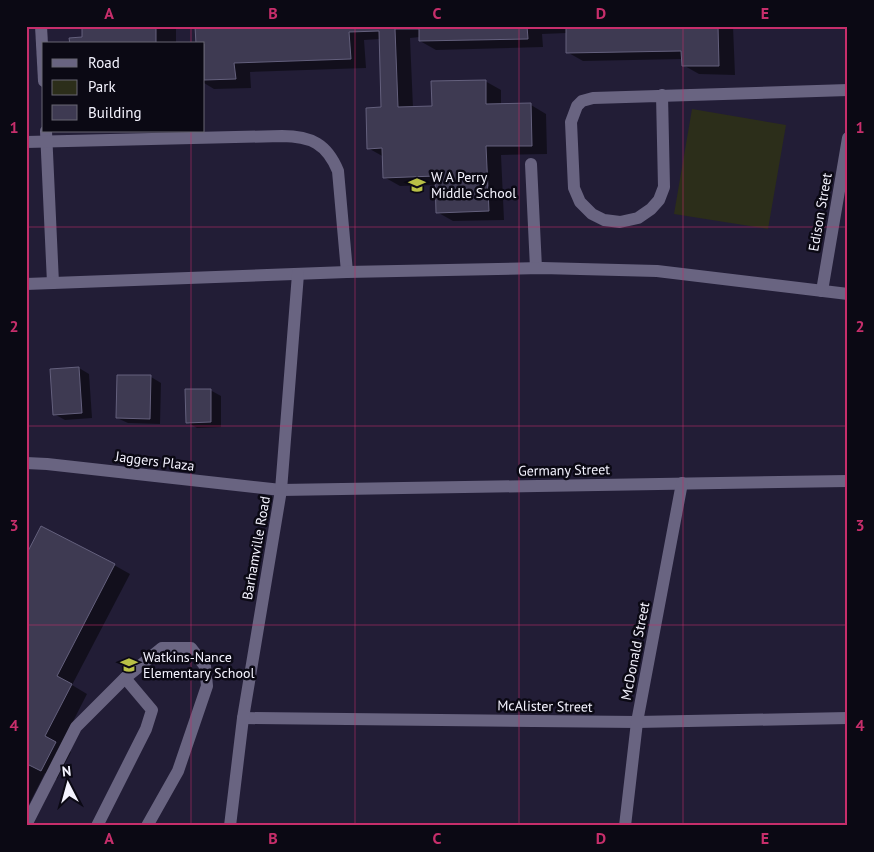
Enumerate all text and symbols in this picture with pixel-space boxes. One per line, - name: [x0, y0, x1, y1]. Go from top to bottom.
- text: A: [104, 3, 114, 23]
- text: B: [268, 3, 278, 23]
- text: C: [433, 3, 442, 23]
- text: D: [596, 3, 606, 23]
- text: E: [761, 3, 769, 23]
- legend: [42, 42, 205, 132]
- text: Road: [88, 53, 120, 72]
- text: Park: [88, 77, 116, 96]
- text: Building: [88, 103, 142, 122]
- text: 1: [9, 117, 19, 137]
- text: 1: [855, 117, 865, 137]
- place label: W A Perry Middle School: [431, 168, 516, 202]
- street label: Edison Street: [804, 171, 836, 253]
- school or university icon: W A Perry Middle School: [407, 175, 427, 195]
- text: 2: [9, 316, 19, 336]
- text: 2: [855, 316, 865, 336]
- street label: Jaggers Plaza: [113, 447, 196, 475]
- street label: Germany Street: [518, 460, 610, 480]
- street label: Barhamville Road: [238, 495, 274, 601]
- text: 3: [9, 515, 19, 535]
- text: 3: [855, 515, 865, 535]
- street label: McDonald Street: [617, 600, 653, 702]
- place label: Watkins-Nance Elementary School: [143, 648, 255, 682]
- school or university icon: Watkins-Nance Elementary School: [119, 655, 139, 675]
- street label: McAlister Street: [497, 696, 593, 716]
- text: 4: [9, 715, 19, 735]
- text: 4: [855, 715, 865, 735]
- north arrow: [42, 760, 92, 810]
- text: N: [61, 762, 72, 781]
- text: A: [104, 828, 114, 848]
- text: B: [268, 828, 278, 848]
- text: C: [433, 828, 442, 848]
- text: D: [596, 828, 606, 848]
- text: E: [761, 828, 769, 848]

